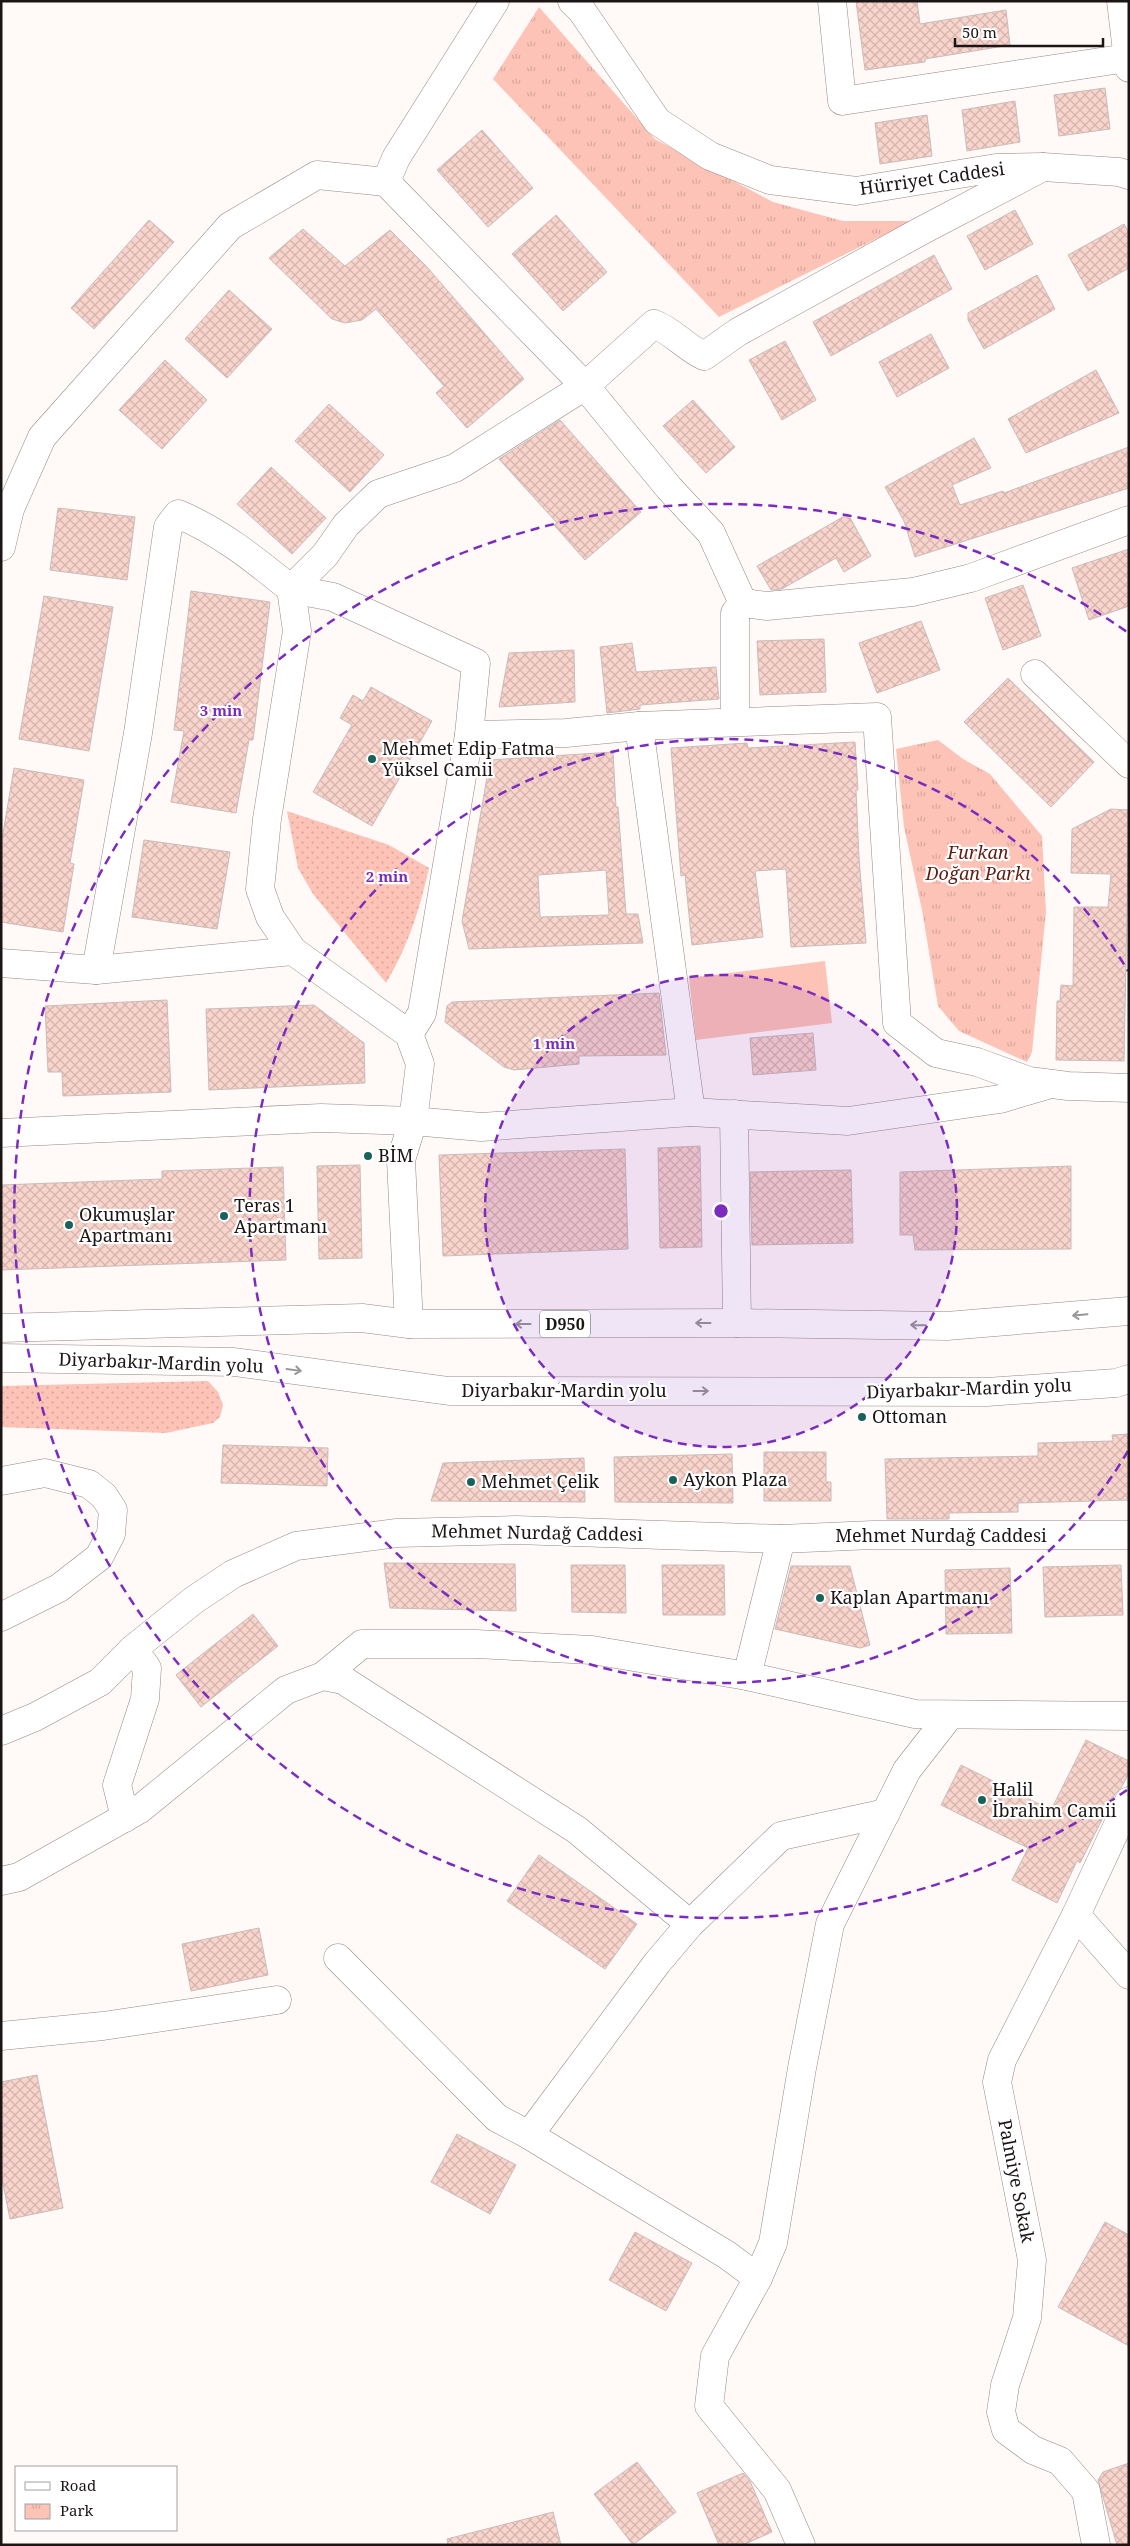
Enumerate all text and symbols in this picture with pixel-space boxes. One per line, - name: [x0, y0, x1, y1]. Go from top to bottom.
- scale bar: [955, 15, 1102, 47]
- text: 50 m: [962, 22, 997, 42]
- street label: Hürriyet Caddesi: [858, 156, 1006, 200]
- text: 3 min: [200, 700, 242, 720]
- place label: Mehmet Edip Fatma Yüksel Camii: [381, 736, 555, 781]
- marker: Mehmet Edip Fatma Yüksel Camii: [366, 753, 378, 765]
- park label: Furkan Doğan Parkı: [925, 840, 1031, 885]
- text: 2 min: [366, 866, 408, 886]
- text: 1 min: [533, 1033, 575, 1053]
- place label: BİM: [378, 1143, 413, 1167]
- marker: BİM: [362, 1150, 374, 1162]
- place label: Teras 1 Apartmanı: [234, 1193, 327, 1238]
- place label: Okumuşlar Apartmanı: [79, 1202, 176, 1247]
- centre of rings: [712, 1202, 730, 1220]
- marker: Teras 1 Apartmanı: [218, 1210, 230, 1222]
- marker: Okumuşlar Apartmanı: [63, 1219, 75, 1231]
- road number: D950: [540, 1310, 590, 1338]
- one-way arrow: [1072, 1311, 1088, 1320]
- one-way arrow: [695, 1318, 712, 1328]
- one-way arrow: [515, 1319, 532, 1329]
- one-way arrow: [910, 1321, 926, 1330]
- street label: Diyarbakır-Mardin yolu: [58, 1346, 265, 1378]
- one-way arrow: [286, 1365, 302, 1375]
- street label: Diyarbakır-Mardin yolu: [866, 1372, 1073, 1404]
- street label: Diyarbakır-Mardin yolu: [461, 1378, 667, 1402]
- one-way arrow: [692, 1386, 708, 1396]
- place label: Ottoman: [872, 1404, 948, 1428]
- marker: Ottoman: [856, 1411, 868, 1423]
- place label: Aykon Plaza: [683, 1467, 788, 1491]
- place label: Mehmet Çelik: [481, 1469, 600, 1493]
- marker: Aykon Plaza: [667, 1474, 679, 1486]
- marker: Mehmet Çelik: [465, 1476, 477, 1488]
- street label: Mehmet Nurdağ Caddesi: [431, 1518, 643, 1546]
- street label: Mehmet Nurdağ Caddesi: [835, 1523, 1047, 1547]
- place label: Kaplan Apartmanı: [830, 1585, 989, 1609]
- marker: Kaplan Apartmanı: [814, 1592, 826, 1604]
- place label: Halil İbrahim Camii: [992, 1777, 1117, 1822]
- marker: Halil İbrahim Camii: [976, 1794, 988, 1806]
- street label: Palmiye Sokak: [993, 2117, 1041, 2245]
- legend: [15, 2466, 178, 2531]
- text: Road: [60, 2475, 96, 2495]
- text: Park: [60, 2500, 94, 2520]

